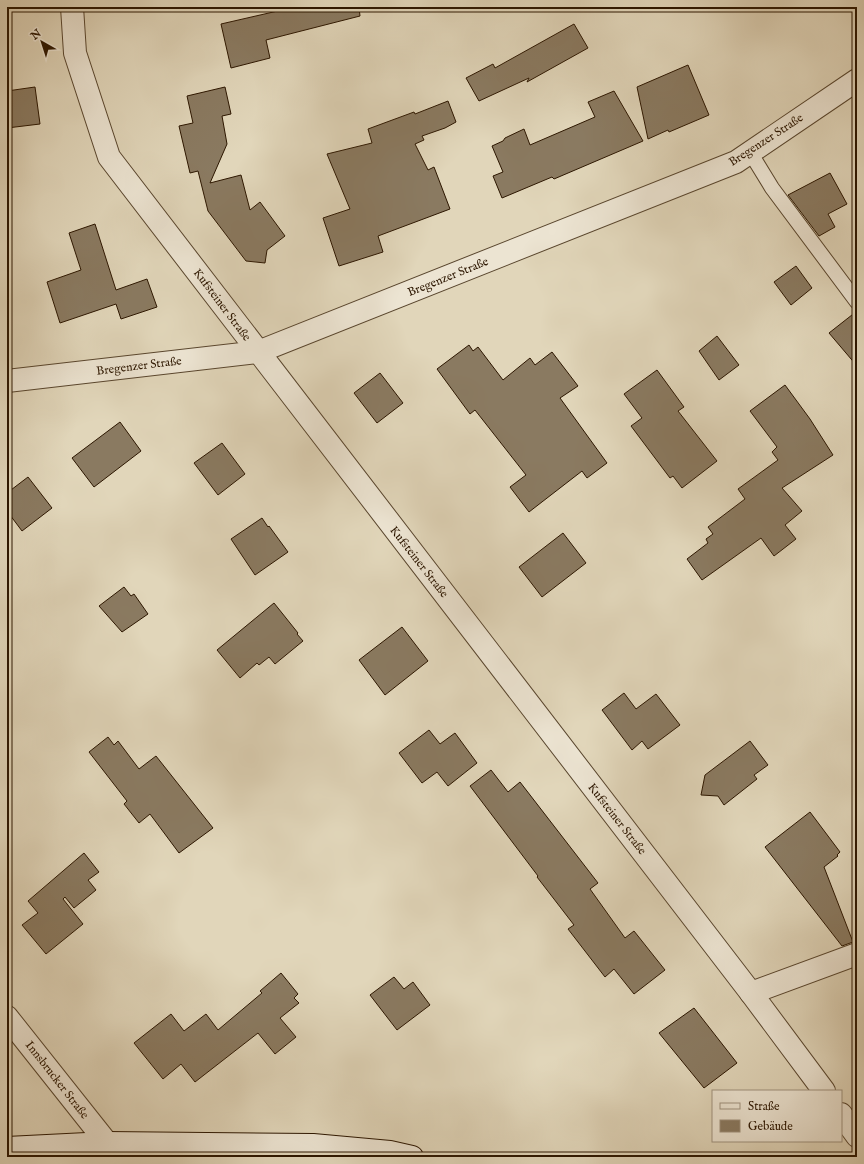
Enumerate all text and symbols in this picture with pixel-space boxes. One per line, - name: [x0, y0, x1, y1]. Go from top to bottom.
- north arrow: [22, 22, 62, 62]
- text: N: [27, 26, 45, 44]
- street label: Bregenzer Straße: [726, 110, 807, 170]
- street label: Bregenzer Straße: [405, 254, 491, 300]
- street label: Kufsteiner Straße: [190, 266, 254, 345]
- street label: Bregenzer Straße: [95, 353, 183, 379]
- street label: Kufsteiner Straße: [386, 523, 452, 601]
- street label: Kufsteiner Straße: [584, 780, 650, 858]
- street label: Innsbrucker Straße: [22, 1038, 92, 1122]
- legend: [712, 1090, 842, 1142]
- text: Straße: [748, 1099, 780, 1114]
- text: Gebäude: [748, 1119, 793, 1134]

